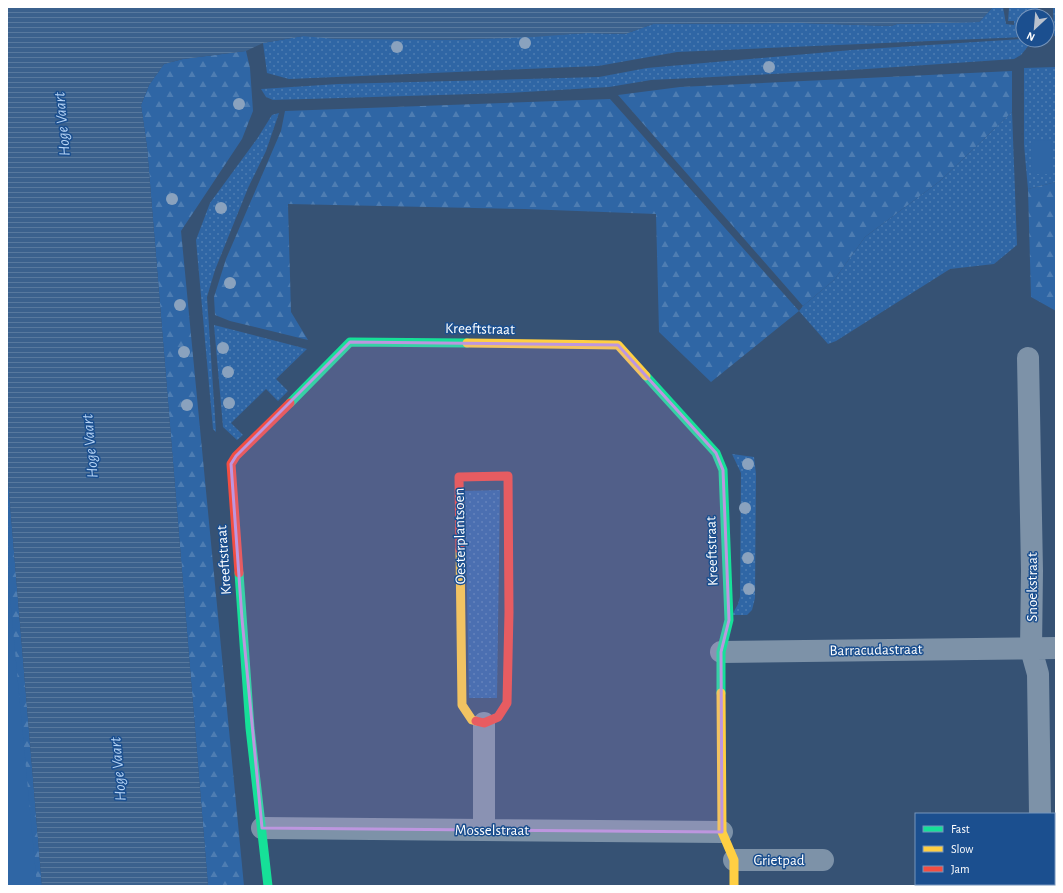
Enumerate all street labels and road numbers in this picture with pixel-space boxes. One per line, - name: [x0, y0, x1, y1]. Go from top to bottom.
- street label: Kreeftstraat: [445, 321, 515, 337]
- street label: Oesterplantsoen: [452, 488, 468, 584]
- street label: Kreeftstraat: [703, 516, 721, 586]
- street label: Kreeftstraat: [214, 524, 234, 595]
- street label: Snoekstraat: [1025, 552, 1040, 622]
- street label: Barracudastraat: [829, 642, 923, 658]
- street label: Mosselstraat: [455, 823, 529, 838]
- street label: Grietpad: [753, 853, 805, 868]

